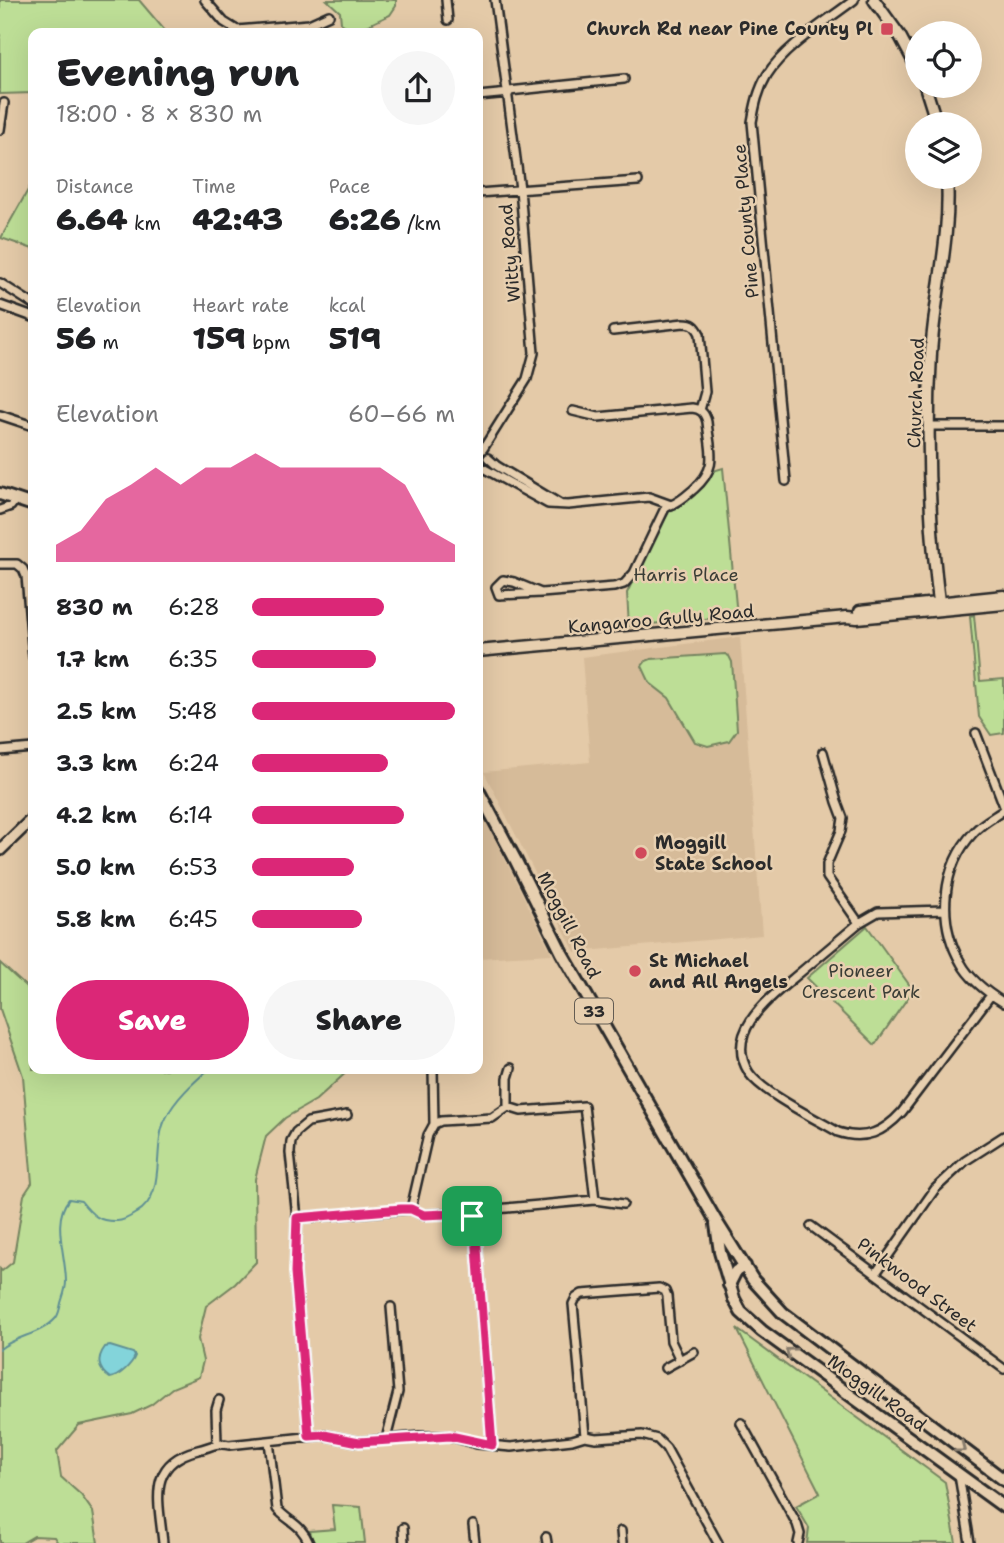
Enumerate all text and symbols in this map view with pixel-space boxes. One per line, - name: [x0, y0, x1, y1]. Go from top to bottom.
- place label: Church Rd near Pine County Pl: [586, 17, 873, 41]
- marker: Church Rd near Pine County Pl: [879, 21, 895, 37]
- map controls: [905, 21, 982, 189]
- button: locate: [905, 21, 982, 98]
- text: Evening run: [56, 47, 299, 98]
- button: share: [381, 51, 455, 125]
- text: 18:00 · 8 × 830 m: [56, 99, 262, 129]
- button: layers: [905, 112, 982, 189]
- street label: Pine County Place: [727, 143, 765, 299]
- text: Distance: [56, 174, 134, 199]
- text: Time: [192, 174, 236, 199]
- text: Pace: [329, 174, 370, 199]
- text: 6.64: [56, 199, 127, 240]
- text: 42:43: [192, 199, 283, 240]
- text: 6:26: [329, 199, 401, 240]
- street label: Witty Road: [494, 203, 526, 303]
- text: km: [127, 211, 161, 236]
- text: /km: [401, 211, 441, 236]
- text: Elevation: [56, 293, 141, 318]
- text: Heart rate: [192, 293, 289, 318]
- text: kcal: [329, 293, 366, 318]
- text: 56: [56, 318, 96, 359]
- text: 159: [192, 318, 246, 359]
- text: 519: [329, 318, 381, 359]
- text: m: [96, 330, 119, 355]
- text: bpm: [246, 330, 290, 355]
- street label: Church Road: [902, 337, 930, 449]
- text: Elevation: [56, 399, 159, 429]
- text: 60–66 m: [348, 399, 455, 429]
- park label: Harris Place: [633, 563, 739, 587]
- text: 830 m: [56, 592, 133, 622]
- text: 6:28: [168, 592, 220, 622]
- street label: Kangaroo Gully Road: [567, 599, 755, 639]
- text: 1.7 km: [56, 644, 129, 674]
- text: 6:35: [168, 644, 218, 674]
- text: 2.5 km: [56, 696, 137, 726]
- text: 5:48: [168, 696, 218, 726]
- text: 3.3 km: [56, 748, 137, 778]
- text: 6:24: [168, 748, 219, 778]
- text: 4.2 km: [56, 800, 137, 830]
- text: 6:14: [168, 800, 213, 830]
- place label: Moggill State School: [655, 831, 773, 876]
- marker: Moggill State School: [633, 845, 649, 861]
- text: 5.0 km: [56, 852, 135, 882]
- text: 6:53: [168, 852, 218, 882]
- street label: Moggill Road: [532, 867, 606, 983]
- text: 5.8 km: [56, 904, 135, 934]
- text: 6:45: [168, 904, 218, 934]
- place label: St Michael and All Angels: [649, 949, 788, 994]
- park label: Pioneer Crescent Park: [802, 959, 920, 1004]
- marker: St Michael and All Angels: [627, 963, 643, 979]
- button: Save: [56, 980, 249, 1060]
- button: Share: [263, 980, 455, 1060]
- road number: 33: [575, 998, 613, 1023]
- pin: [442, 1186, 502, 1246]
- icon: arrive: [453, 1197, 491, 1235]
- street label: Pinkwood Street: [852, 1232, 982, 1338]
- one-way arrow: [785, 1348, 798, 1360]
- street label: Moggill Road: [823, 1349, 931, 1437]
- one-way arrow: [953, 1440, 966, 1452]

